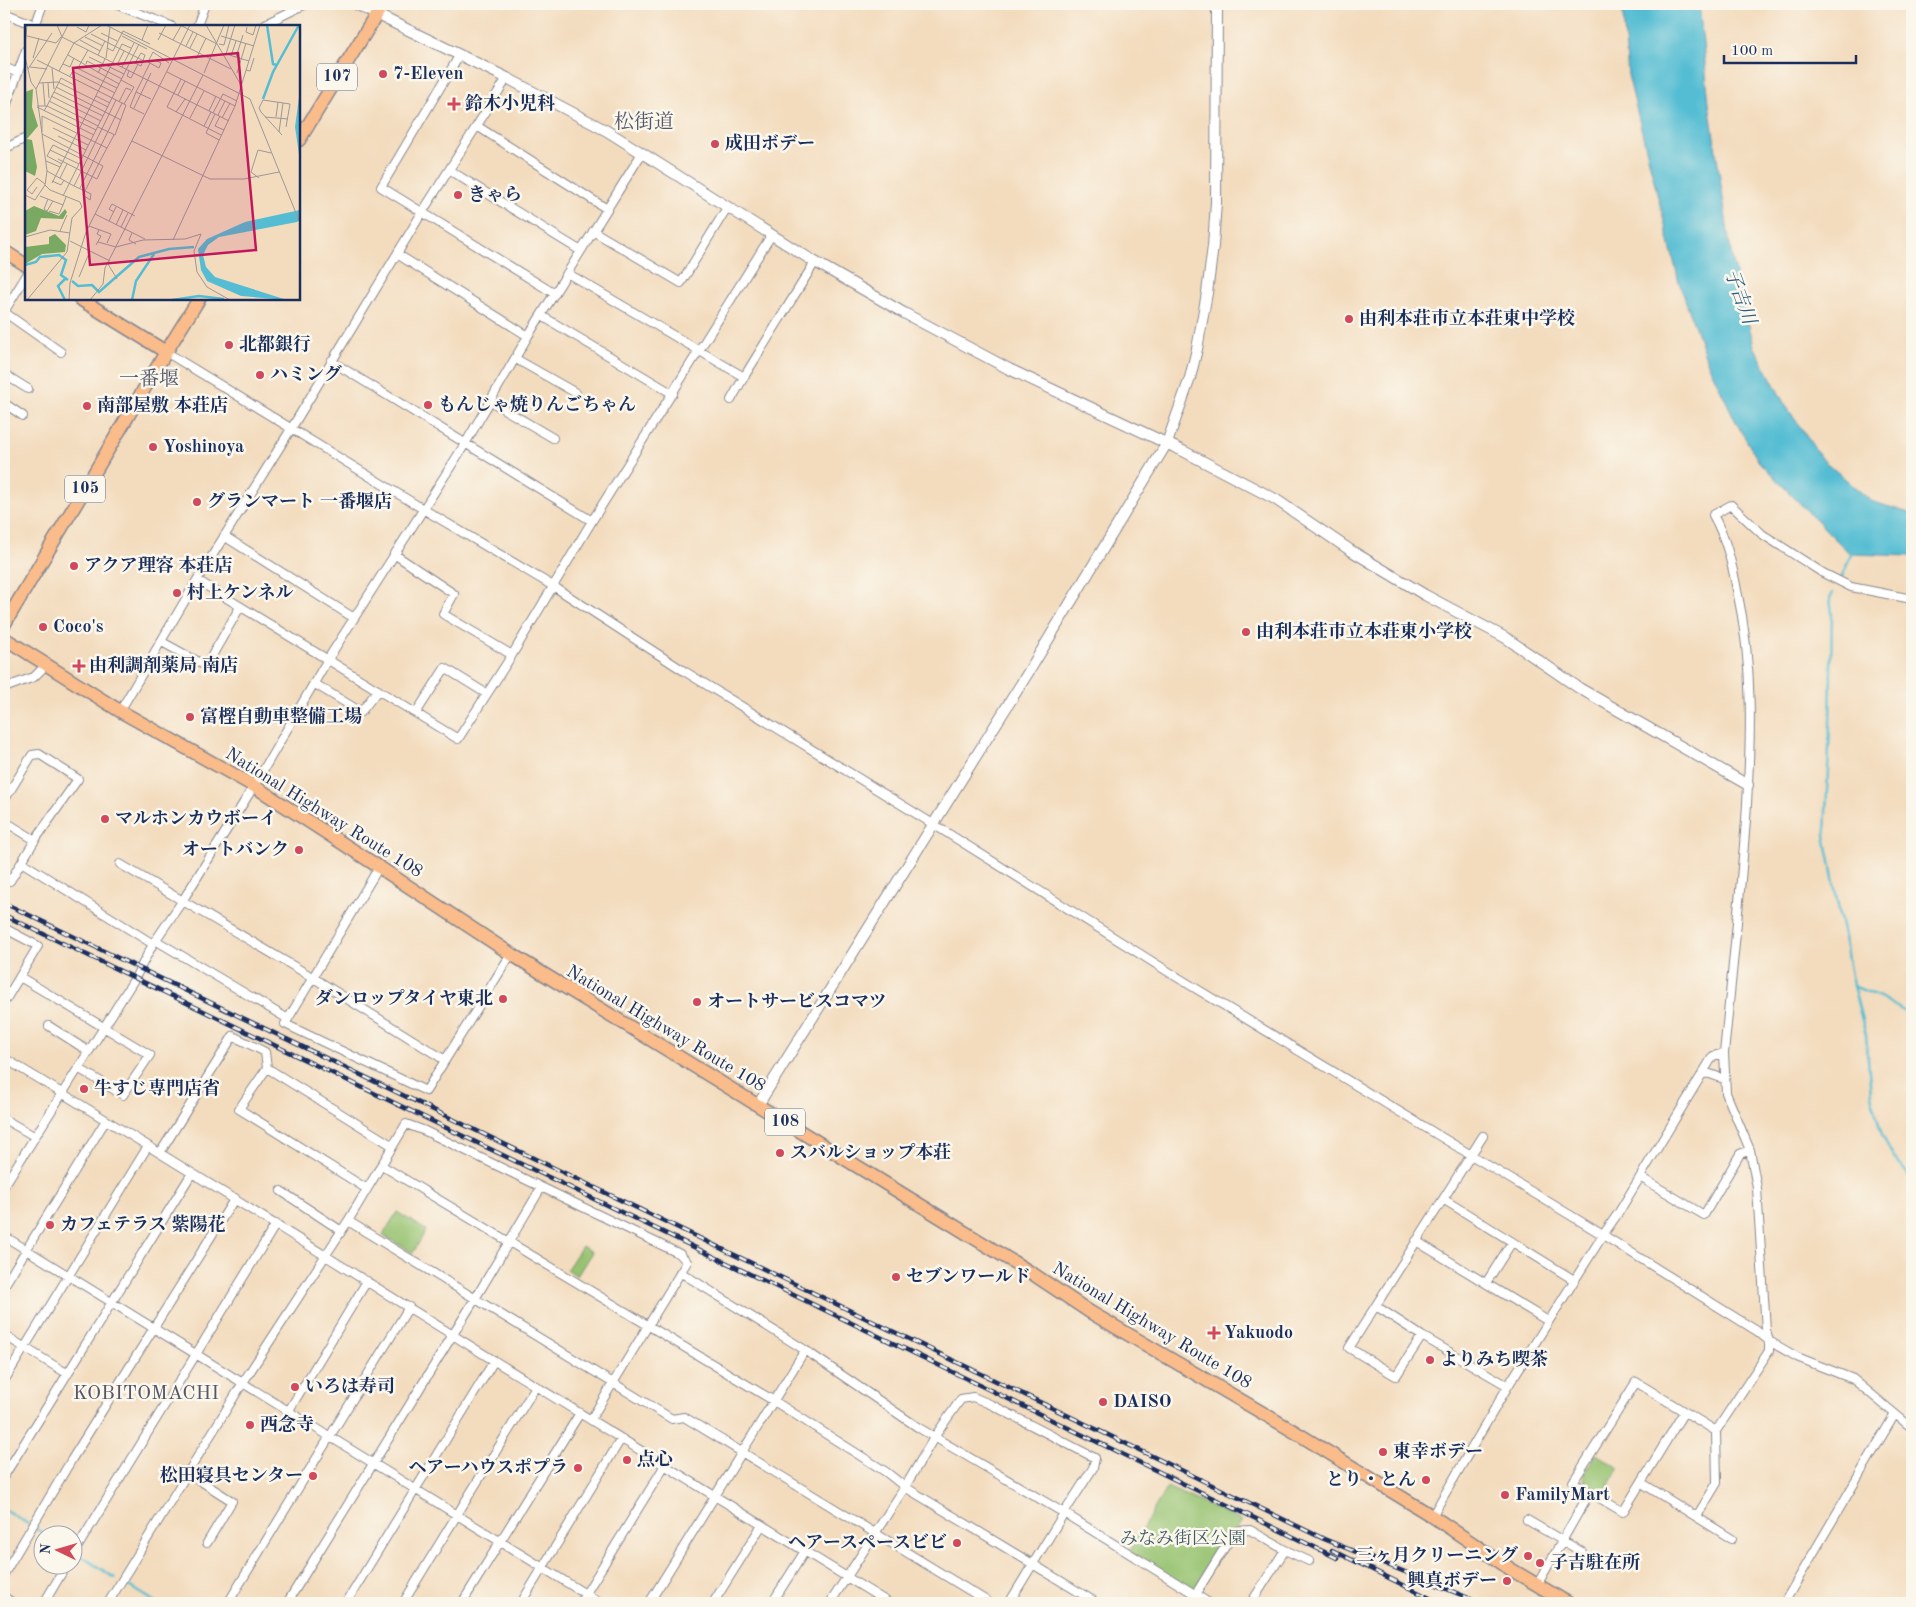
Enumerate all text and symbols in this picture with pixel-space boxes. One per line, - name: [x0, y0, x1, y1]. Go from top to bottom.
- inset map: [25, 25, 300, 300]
- scale bar: [1724, 32, 1856, 64]
- text: 100 m: [1731, 44, 1773, 59]
- road number: 107: [317, 64, 357, 90]
- place label: 7-Eleven: [393, 65, 464, 83]
- marker: 7-Eleven: [377, 68, 389, 80]
- place label: 鈴木小児科: [465, 93, 555, 113]
- marker: 鈴木小児科: [447, 97, 461, 111]
- district label: 松街道: [614, 111, 674, 133]
- place label: 成田ボデー: [725, 133, 815, 153]
- marker: 成田ボデー: [709, 138, 721, 150]
- place label: きゃら: [468, 185, 522, 204]
- marker: きゃら: [452, 189, 464, 201]
- water label: 子吉川: [1720, 266, 1760, 329]
- place label: 由利本荘市立本荘東中学校: [1359, 308, 1575, 328]
- marker: 由利本荘市立本荘東中学校: [1343, 313, 1355, 325]
- place label: 北都銀行: [239, 334, 311, 354]
- marker: 北都銀行: [223, 339, 235, 351]
- place label: ハミング: [270, 364, 342, 384]
- district label: 一番堰: [119, 368, 179, 390]
- marker: ハミング: [254, 369, 266, 381]
- place label: もんじゃ焼りんごちゃん: [438, 394, 636, 414]
- place label: 南部屋敷 本荘店: [97, 395, 228, 415]
- marker: もんじゃ焼りんごちゃん: [422, 399, 434, 411]
- marker: 南部屋敷 本荘店: [81, 400, 93, 412]
- place label: Yoshinoya: [163, 438, 244, 456]
- marker: Yoshinoya: [147, 441, 159, 453]
- road number: 105: [65, 476, 105, 502]
- place label: グランマート 一番堰店: [207, 491, 392, 511]
- marker: グランマート 一番堰店: [191, 496, 203, 508]
- place label: アクア理容 本荘店: [84, 555, 233, 575]
- marker: アクア理容 本荘店: [68, 560, 80, 572]
- place label: 村上ケンネル: [187, 582, 294, 602]
- marker: 村上ケンネル: [171, 587, 183, 599]
- place label: Coco's: [53, 618, 104, 636]
- marker: Coco's: [37, 621, 49, 633]
- place label: 由利本荘市立本荘東小学校: [1256, 621, 1472, 641]
- marker: 由利本荘市立本荘東小学校: [1240, 626, 1252, 638]
- place label: 由利調剤薬局 南店: [89, 655, 238, 675]
- marker: 由利調剤薬局 南店: [73, 660, 85, 672]
- place label: 富樫自動車整備工場: [200, 706, 362, 726]
- marker: 富樫自動車整備工場: [184, 711, 196, 723]
- street label: National Highway Route 108: [222, 745, 426, 881]
- place label: マルホンカウボーイ: [115, 809, 277, 828]
- marker: マルホンカウボーイ: [99, 813, 111, 825]
- place label: オートバンク: [182, 840, 289, 859]
- marker: オートバンク: [293, 844, 305, 856]
- street label: National Highway Route 108: [563, 962, 769, 1096]
- place label: ダンロップタイヤ東北: [315, 988, 493, 1008]
- place label: オートサービスコマツ: [707, 992, 886, 1011]
- marker: ダンロップタイヤ東北: [497, 993, 509, 1005]
- marker: オートサービスコマツ: [691, 996, 703, 1008]
- place label: 牛すじ専門店省: [94, 1078, 220, 1098]
- marker: 牛すじ専門店省: [78, 1083, 90, 1095]
- road number: 108: [765, 1108, 805, 1136]
- place label: スバルショップ本荘: [790, 1142, 951, 1162]
- marker: スバルショップ本荘: [774, 1147, 786, 1159]
- place label: カフェテラス 紫陽花: [60, 1214, 226, 1234]
- marker: カフェテラス 紫陽花: [44, 1219, 56, 1231]
- street label: National Highway Route 108: [1049, 1259, 1255, 1393]
- place label: セブンワールド: [906, 1266, 1031, 1286]
- marker: セブンワールド: [890, 1271, 902, 1283]
- place label: Yakuodo: [1224, 1324, 1293, 1342]
- marker: Yakuodo: [1208, 1327, 1220, 1339]
- place label: よりみち喫茶: [1440, 1349, 1548, 1369]
- marker: よりみち喫茶: [1424, 1354, 1436, 1366]
- place label: いろは寿司: [305, 1376, 395, 1396]
- marker: いろは寿司: [289, 1381, 301, 1393]
- district label: KOBITOMACHI: [73, 1384, 219, 1404]
- place label: DAISO: [1113, 1393, 1171, 1411]
- marker: DAISO: [1097, 1396, 1109, 1408]
- place label: 西念寺: [260, 1414, 314, 1434]
- marker: 西念寺: [244, 1419, 256, 1431]
- place label: 東幸ボデー: [1393, 1441, 1483, 1461]
- marker: 東幸ボデー: [1377, 1446, 1389, 1458]
- place label: 点心: [637, 1449, 673, 1469]
- marker: 点心: [621, 1454, 633, 1466]
- place label: ヘアーハウスポプラ: [409, 1458, 568, 1477]
- marker: ヘアーハウスポプラ: [572, 1462, 584, 1474]
- place label: 松田寝具センター: [160, 1465, 303, 1485]
- marker: 松田寝具センター: [307, 1470, 319, 1482]
- place label: とり・とん: [1326, 1470, 1416, 1489]
- marker: とり・とん: [1420, 1474, 1432, 1486]
- place label: FamilyMart: [1515, 1486, 1610, 1504]
- marker: FamilyMart: [1499, 1489, 1511, 1501]
- north arrow: [32, 1524, 82, 1574]
- park label: みなみ街区公園: [1120, 1529, 1246, 1548]
- place label: ヘアースペースビビ: [788, 1533, 947, 1552]
- marker: ヘアースペースビビ: [951, 1537, 963, 1549]
- text: N: [39, 1543, 54, 1555]
- place label: 三ヶ月クリーニング: [1356, 1545, 1518, 1565]
- marker: 三ヶ月クリーニング: [1522, 1550, 1534, 1562]
- place label: 子吉駐在所: [1550, 1552, 1640, 1572]
- marker: 子吉駐在所: [1534, 1557, 1546, 1569]
- place label: 興真ボデー: [1407, 1570, 1497, 1590]
- marker: 興真ボデー: [1501, 1575, 1513, 1587]

